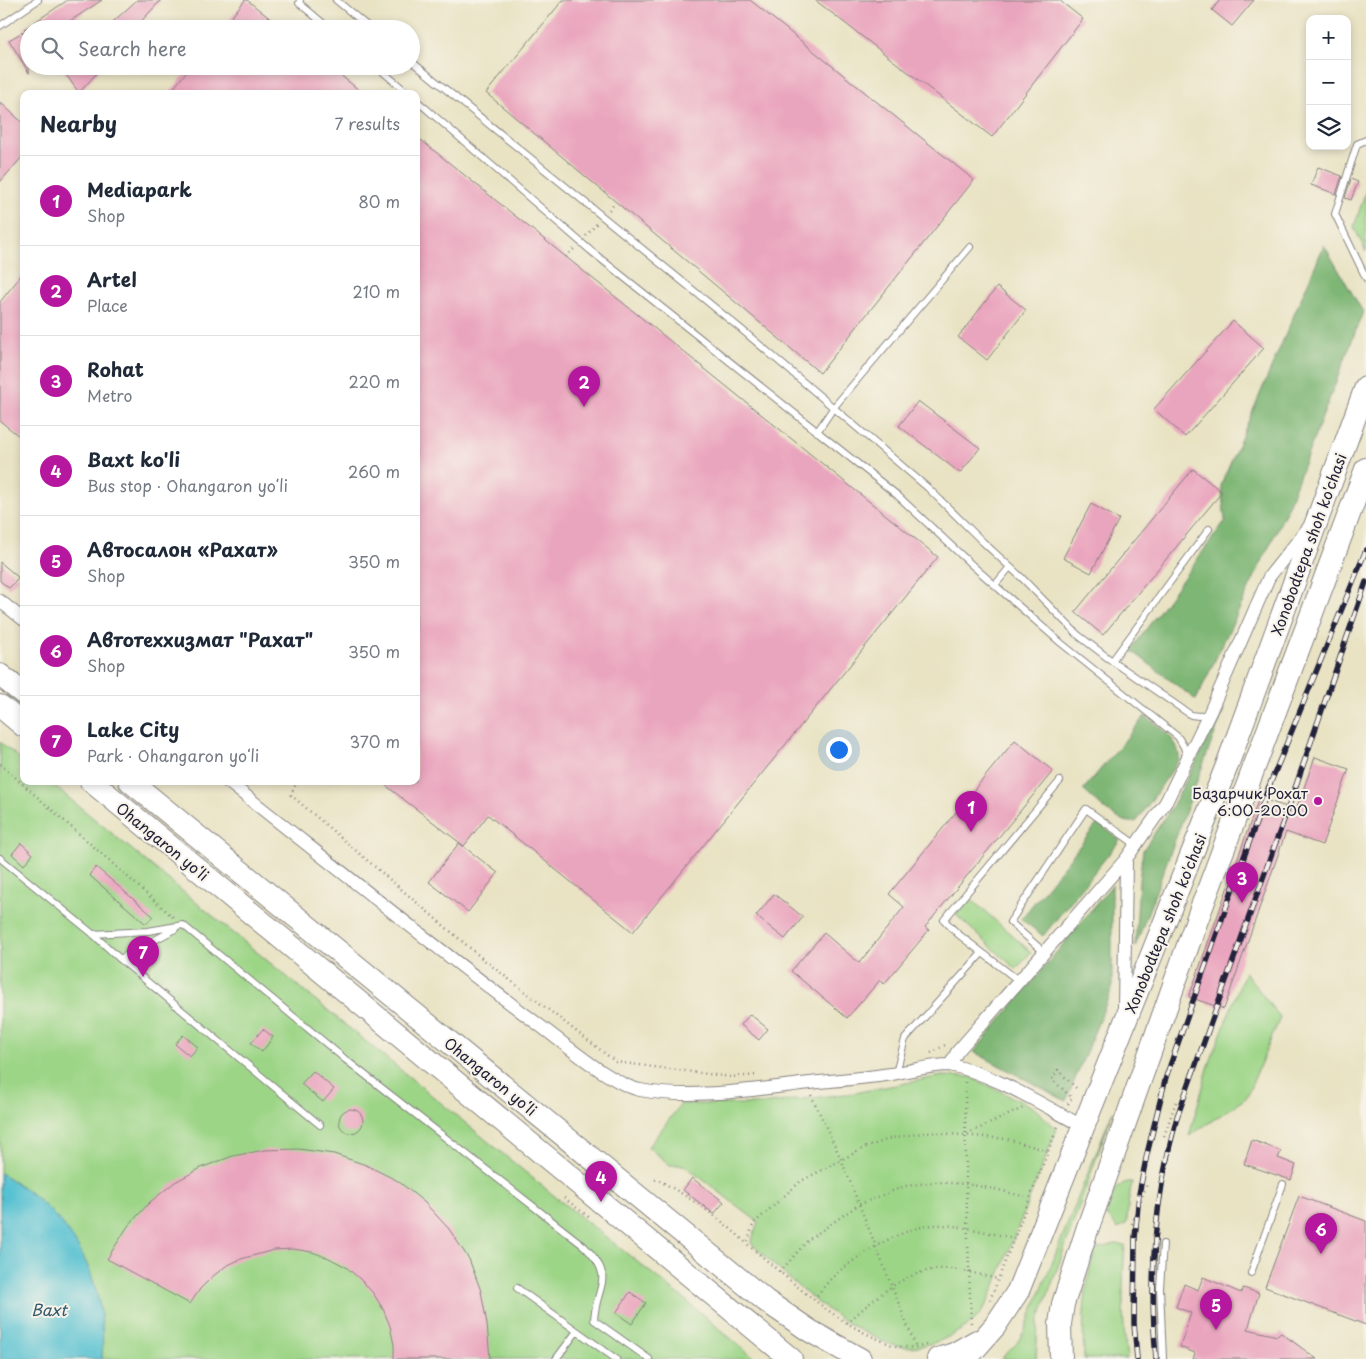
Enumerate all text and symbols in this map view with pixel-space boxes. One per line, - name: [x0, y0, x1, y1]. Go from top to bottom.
- map controls: [1306, 15, 1351, 150]
- button: +: [1306, 15, 1351, 60]
- search box: [20, 20, 420, 75]
- icon: search: [38, 34, 66, 62]
- text: Search here: [78, 34, 187, 62]
- button: −: [1306, 60, 1351, 105]
- button: layers: [1306, 105, 1351, 150]
- text: Nearby: [40, 107, 117, 139]
- text: 7 results: [335, 111, 400, 135]
- text: Mediapark: [87, 175, 192, 203]
- text: 1: [52, 189, 60, 213]
- text: 80 m: [358, 189, 400, 213]
- text: Shop: [87, 203, 125, 227]
- text: Artel: [87, 265, 137, 293]
- text: 2: [50, 279, 62, 303]
- text: 210 m: [352, 279, 400, 303]
- text: Place: [87, 293, 128, 317]
- text: Rohat: [87, 355, 144, 383]
- pin: 2: [568, 366, 600, 407]
- text: 3: [51, 369, 61, 393]
- text: 220 m: [349, 369, 400, 393]
- text: Metro: [87, 383, 132, 407]
- text: Baxt ko'li: [87, 445, 180, 473]
- street label: Xonobodtepa shoh ko'chasi: [1264, 450, 1352, 638]
- text: 4: [51, 459, 61, 483]
- text: 260 m: [348, 459, 400, 483]
- text: Bus stop · Ohangaron yoʻli: [87, 473, 288, 497]
- text: Автосалон «Рахат»: [87, 535, 278, 563]
- text: 5: [51, 549, 61, 573]
- text: 350 m: [348, 549, 400, 573]
- text: Shop: [87, 563, 125, 587]
- text: Автотеххизмат "Рахат": [87, 625, 313, 653]
- text: 6: [50, 639, 62, 663]
- text: 350 m: [348, 639, 400, 663]
- text: Shop: [87, 653, 125, 677]
- text: Lake City: [87, 715, 179, 743]
- text: 7: [51, 729, 61, 753]
- text: 370 m: [350, 729, 400, 753]
- your location: [826, 737, 852, 763]
- text: Park · Ohangaron yoʻli: [87, 743, 259, 767]
- place label: Базарчик Рохат 6:00-20:00: [1192, 781, 1309, 821]
- pin: 1: [955, 791, 987, 832]
- marker: Базарчик Рохат 6:00-20:00: [1312, 795, 1324, 807]
- street label: Ohangaron yoʻli: [112, 796, 214, 886]
- street label: Xonobodtepa shoh ko'chasi: [1118, 830, 1212, 1016]
- pin: 3: [1226, 862, 1258, 903]
- pin: 7: [127, 936, 159, 977]
- street label: Ohangaron yoʻli: [440, 1031, 542, 1121]
- pin: 4: [585, 1161, 617, 1202]
- pin: 6: [1305, 1213, 1337, 1254]
- pin: 5: [1200, 1289, 1232, 1330]
- water label: Baхt: [31, 1297, 69, 1321]

